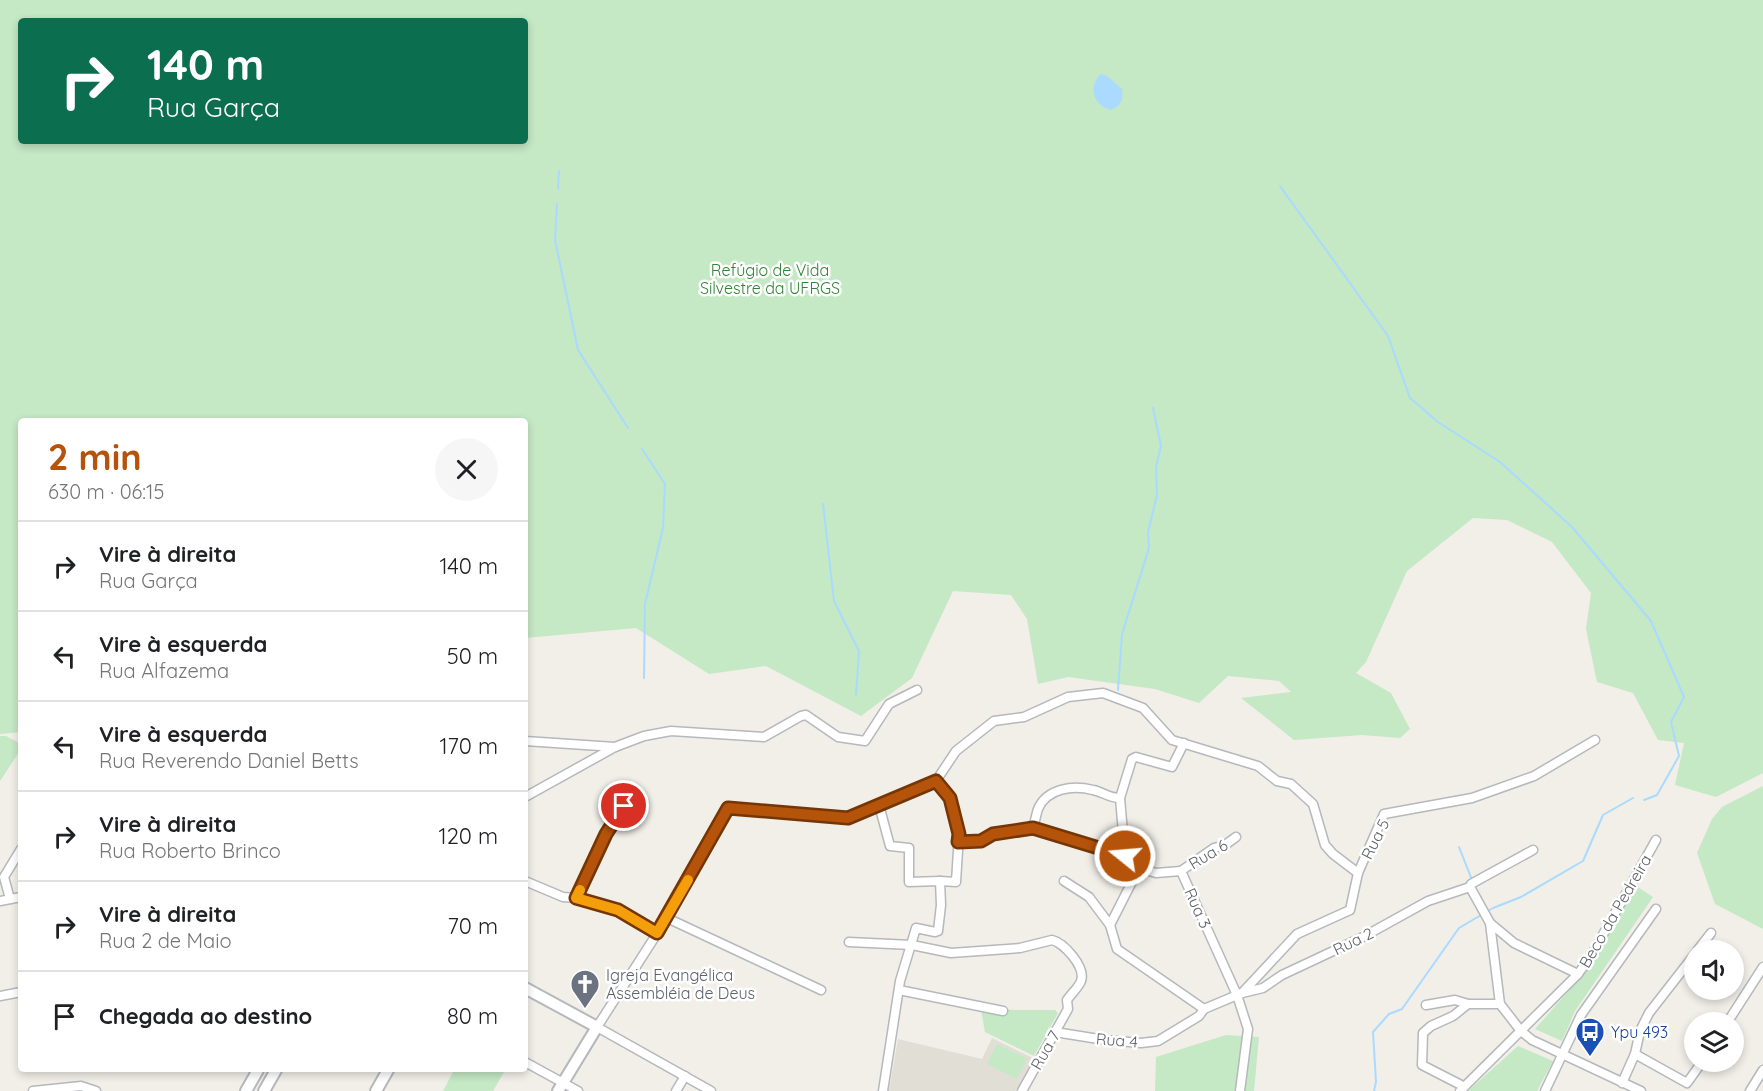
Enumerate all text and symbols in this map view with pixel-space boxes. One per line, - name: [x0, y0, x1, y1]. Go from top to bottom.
- text: 140 m: [147, 38, 264, 91]
- icon: right: [48, 42, 126, 120]
- text: Rua Garça: [147, 90, 280, 124]
- park label: Refúgio de Vida Silvestre da UFRGS: [700, 260, 840, 298]
- text: 2 min: [48, 434, 142, 479]
- button: close: [435, 438, 498, 501]
- text: 630 m · 06:15: [48, 479, 164, 504]
- text: Vire à direita: [99, 540, 236, 568]
- icon: right: [48, 550, 81, 583]
- text: 140 m: [439, 552, 498, 580]
- text: Rua Garça: [99, 568, 198, 593]
- text: Vire à esquerda: [99, 630, 267, 658]
- icon: left: [48, 640, 81, 673]
- text: 50 m: [447, 642, 498, 670]
- text: Rua Alfazema: [99, 658, 229, 683]
- text: Vire à esquerda: [99, 720, 267, 748]
- icon: left: [48, 730, 81, 763]
- text: 170 m: [439, 732, 498, 760]
- text: Rua Reverendo Daniel Betts: [99, 748, 359, 773]
- pin: [598, 780, 649, 831]
- icon: arrive: [607, 789, 640, 822]
- text: Vire à direita: [99, 810, 236, 838]
- street label: Rua 5: [1356, 816, 1394, 862]
- icon: right: [48, 820, 81, 853]
- text: 120 m: [439, 822, 498, 850]
- position arrow: [1093, 824, 1157, 888]
- street label: Rua 6: [1185, 834, 1232, 873]
- text: Rua Roberto Brinco: [99, 838, 281, 863]
- street label: Beco da Pedreira: [1574, 851, 1656, 971]
- street label: Rua 3: [1180, 885, 1216, 931]
- text: Vire à direita: [99, 900, 236, 928]
- icon: right: [48, 910, 81, 943]
- text: 70 m: [448, 912, 498, 940]
- street label: Rua 2: [1329, 923, 1377, 959]
- text: Rua 2 de Maio: [99, 928, 232, 953]
- map controls: [1684, 940, 1744, 1072]
- button: sound: [1684, 940, 1744, 1000]
- place label: Igreja Evangélica Assembléia de Deus: [606, 965, 755, 1003]
- church icon: Igreja Evangélica Assembléia de Deus: [569, 968, 601, 1010]
- icon: arrive: [48, 1000, 81, 1033]
- text: Chegada ao destino: [99, 1002, 312, 1030]
- text: 80 m: [447, 1002, 498, 1030]
- button: layers: [1684, 1012, 1744, 1072]
- bus stop icon: Ypu 493: [1574, 1016, 1606, 1058]
- place label: Ypu 493: [1611, 1022, 1668, 1042]
- street label: Rua 7: [1026, 1027, 1064, 1073]
- street label: Rua 4: [1095, 1028, 1139, 1052]

